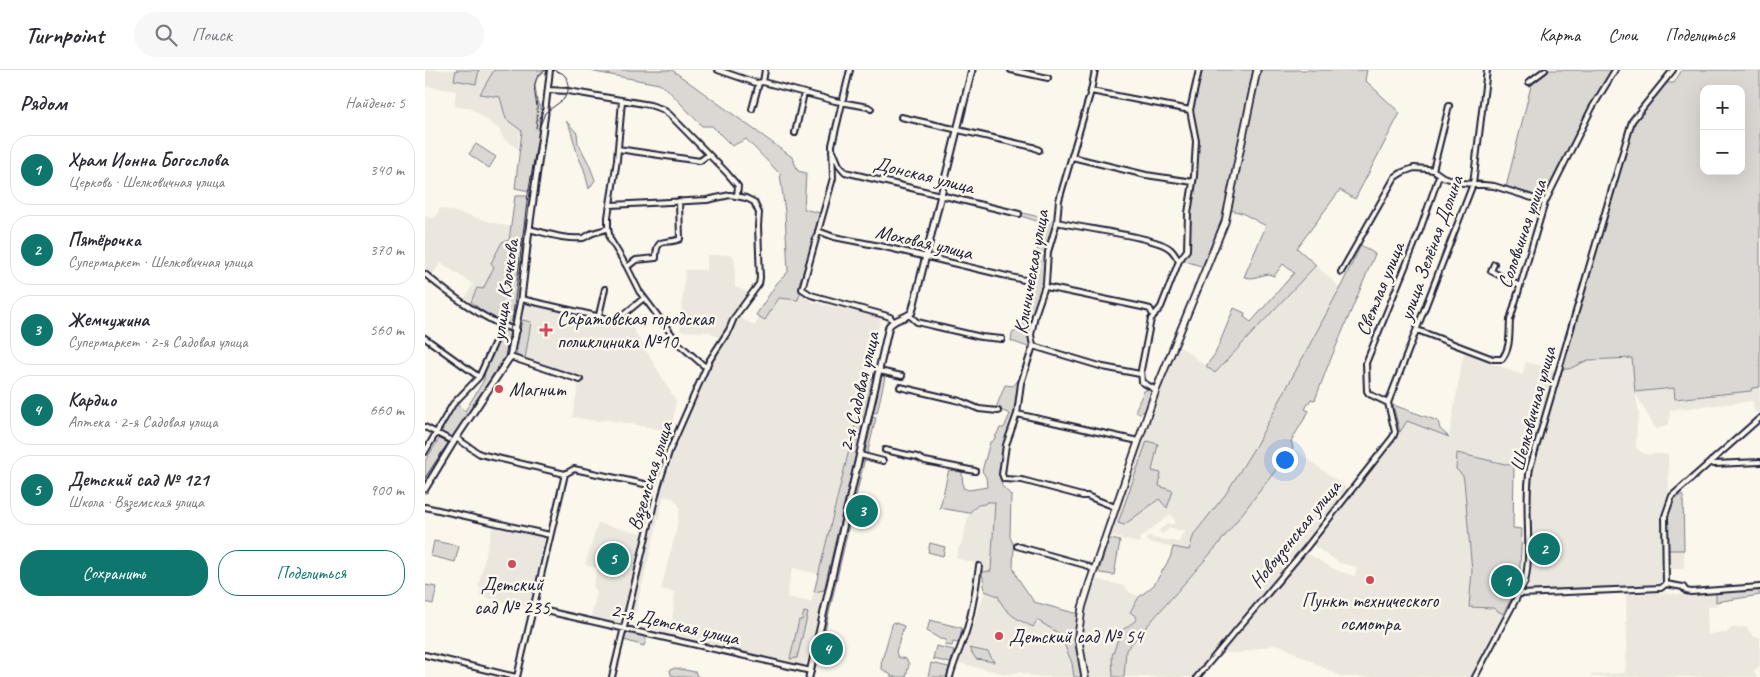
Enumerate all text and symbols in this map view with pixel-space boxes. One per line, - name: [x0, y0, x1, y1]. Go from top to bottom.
- search box: [134, 12, 484, 57]
- text: Turnpoint: [25, 20, 104, 50]
- icon: search: [152, 21, 180, 49]
- text: Поиск: [192, 23, 232, 47]
- text: Карта: [1539, 24, 1580, 46]
- text: Слои: [1608, 24, 1637, 46]
- text: Поделиться: [1665, 24, 1735, 46]
- map controls: [1700, 85, 1745, 175]
- button: +: [1700, 85, 1745, 130]
- text: Рядом: [20, 90, 67, 116]
- text: Найдено: 5: [345, 93, 405, 113]
- button: −: [1700, 130, 1745, 175]
- text: Храм Ионна Богослова: [68, 148, 228, 172]
- street label: Донская улица: [871, 151, 978, 200]
- text: 1: [33, 160, 41, 180]
- text: 340 m: [370, 160, 404, 180]
- street label: улица Зелёная Долина: [1393, 170, 1469, 325]
- text: Церковь · Шелковичная улица: [68, 172, 224, 192]
- street label: Соловьиная улица: [1492, 175, 1553, 292]
- street label: Клиническая улица: [1008, 206, 1055, 336]
- street label: Моховая улица: [873, 219, 976, 266]
- text: Пятёрочка: [68, 228, 141, 252]
- street label: улица Клочкова: [485, 236, 525, 343]
- street label: Светлая улица: [1350, 237, 1411, 339]
- text: 2: [33, 240, 41, 260]
- text: 370 m: [370, 240, 404, 260]
- text: Супермаркет · Шелковичная улица: [68, 252, 253, 272]
- place label: Саратовская городская поликлиника №10: [557, 306, 716, 354]
- text: Жемчужина: [68, 308, 149, 332]
- text: 3: [33, 320, 41, 340]
- text: 560 m: [370, 320, 404, 340]
- marker: Саратовская городская поликлиника №10: [539, 323, 553, 337]
- street label: 2-я Садовая улица: [833, 328, 885, 454]
- text: Супермаркет · 2-я Садовая улица: [68, 332, 248, 352]
- street label: Шелковичная улица: [1504, 342, 1562, 474]
- place label: Магнит: [509, 377, 567, 402]
- marker: Магнит: [493, 383, 505, 395]
- text: Кардио: [68, 388, 116, 412]
- text: 4: [33, 400, 41, 420]
- text: 660 m: [370, 400, 404, 420]
- text: Аптека · 2-я Садовая улица: [68, 412, 218, 432]
- street label: Вяземская улица: [622, 417, 680, 534]
- your location: [1272, 447, 1298, 473]
- text: Детский сад № 121: [68, 468, 209, 492]
- street label: Новоузенская улица: [1244, 474, 1347, 593]
- text: 5: [34, 480, 40, 500]
- text: 900 m: [370, 480, 404, 500]
- text: Школа · Вяземская улица: [68, 492, 204, 512]
- pin: 3: [846, 492, 878, 530]
- pin: 2: [1528, 530, 1560, 568]
- pin: 5: [597, 540, 629, 578]
- button: Сохранить: [20, 550, 208, 596]
- button: Поделиться: [218, 550, 405, 596]
- marker: Детский сад № 235: [506, 558, 518, 570]
- pin: 1: [1491, 562, 1523, 600]
- place label: Детский сад № 235: [474, 572, 551, 620]
- marker: Пункт технического осмотра: [1364, 574, 1376, 586]
- place label: Пункт технического осмотра: [1302, 588, 1439, 636]
- street label: 2-я Детская улица: [608, 597, 743, 651]
- place label: Детский сад № 54: [1009, 624, 1145, 649]
- pin: 4: [811, 630, 843, 668]
- marker: Детский сад № 54: [993, 630, 1005, 642]

